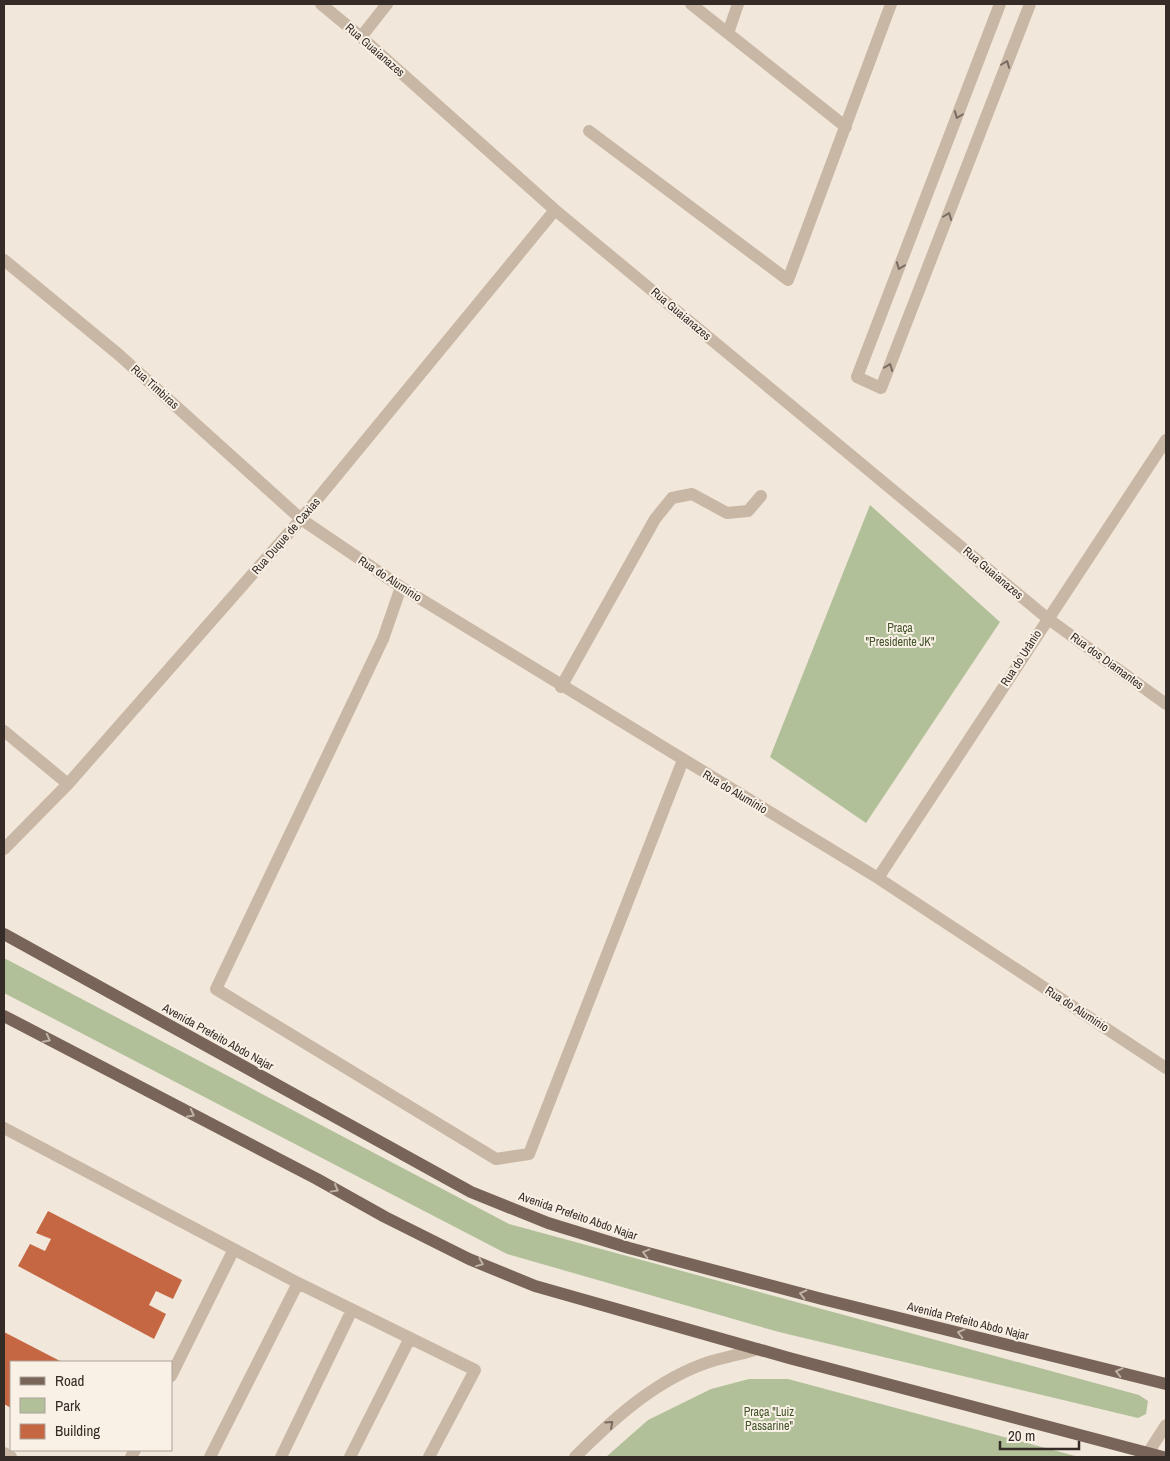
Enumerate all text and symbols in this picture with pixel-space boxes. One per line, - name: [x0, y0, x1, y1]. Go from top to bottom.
- street label: Rua Guaianazes: [342, 20, 408, 80]
- one-way arrow: [1000, 60, 1010, 69]
- one-way arrow: [954, 110, 964, 118]
- one-way arrow: [942, 212, 952, 220]
- one-way arrow: [896, 262, 906, 270]
- street label: Rua Guaianazes: [648, 284, 714, 344]
- street label: Rua Timbiras: [128, 361, 182, 413]
- one-way arrow: [883, 363, 893, 372]
- street label: Rua Duque de Caxias: [248, 494, 324, 578]
- street label: Rua Guaianazes: [960, 543, 1026, 603]
- street label: Rua do Alumínio: [355, 552, 425, 606]
- park label: Praça "Presidente JK": [866, 620, 935, 650]
- street label: Rua do Urânio: [997, 627, 1045, 689]
- street label: Rua dos Diamantes: [1067, 629, 1147, 693]
- street label: Rua do Alumínio: [700, 766, 770, 818]
- street label: Rua do Alumínio: [1042, 982, 1112, 1036]
- street label: Avenida Prefeito Abdo Najar: [159, 999, 277, 1075]
- one-way arrow: [42, 1033, 51, 1043]
- one-way arrow: [186, 1108, 195, 1118]
- one-way arrow: [330, 1183, 339, 1193]
- street label: Avenida Prefeito Abdo Najar: [516, 1188, 640, 1244]
- one-way arrow: [642, 1248, 651, 1259]
- one-way arrow: [475, 1258, 483, 1268]
- one-way arrow: [799, 1289, 808, 1300]
- street label: Avenida Prefeito Abdo Najar: [905, 1298, 1031, 1344]
- one-way arrow: [957, 1328, 966, 1339]
- legend: [10, 1361, 172, 1451]
- one-way arrow: [1114, 1367, 1123, 1378]
- text: Road: [55, 1370, 84, 1391]
- text: Park: [55, 1395, 81, 1416]
- park label: Praça "Luiz Passarine": [744, 1404, 794, 1434]
- scale bar: [1000, 1418, 1079, 1450]
- text: Building: [55, 1420, 100, 1441]
- one-way arrow: [605, 1421, 614, 1430]
- text: 20 m: [1008, 1425, 1035, 1446]

